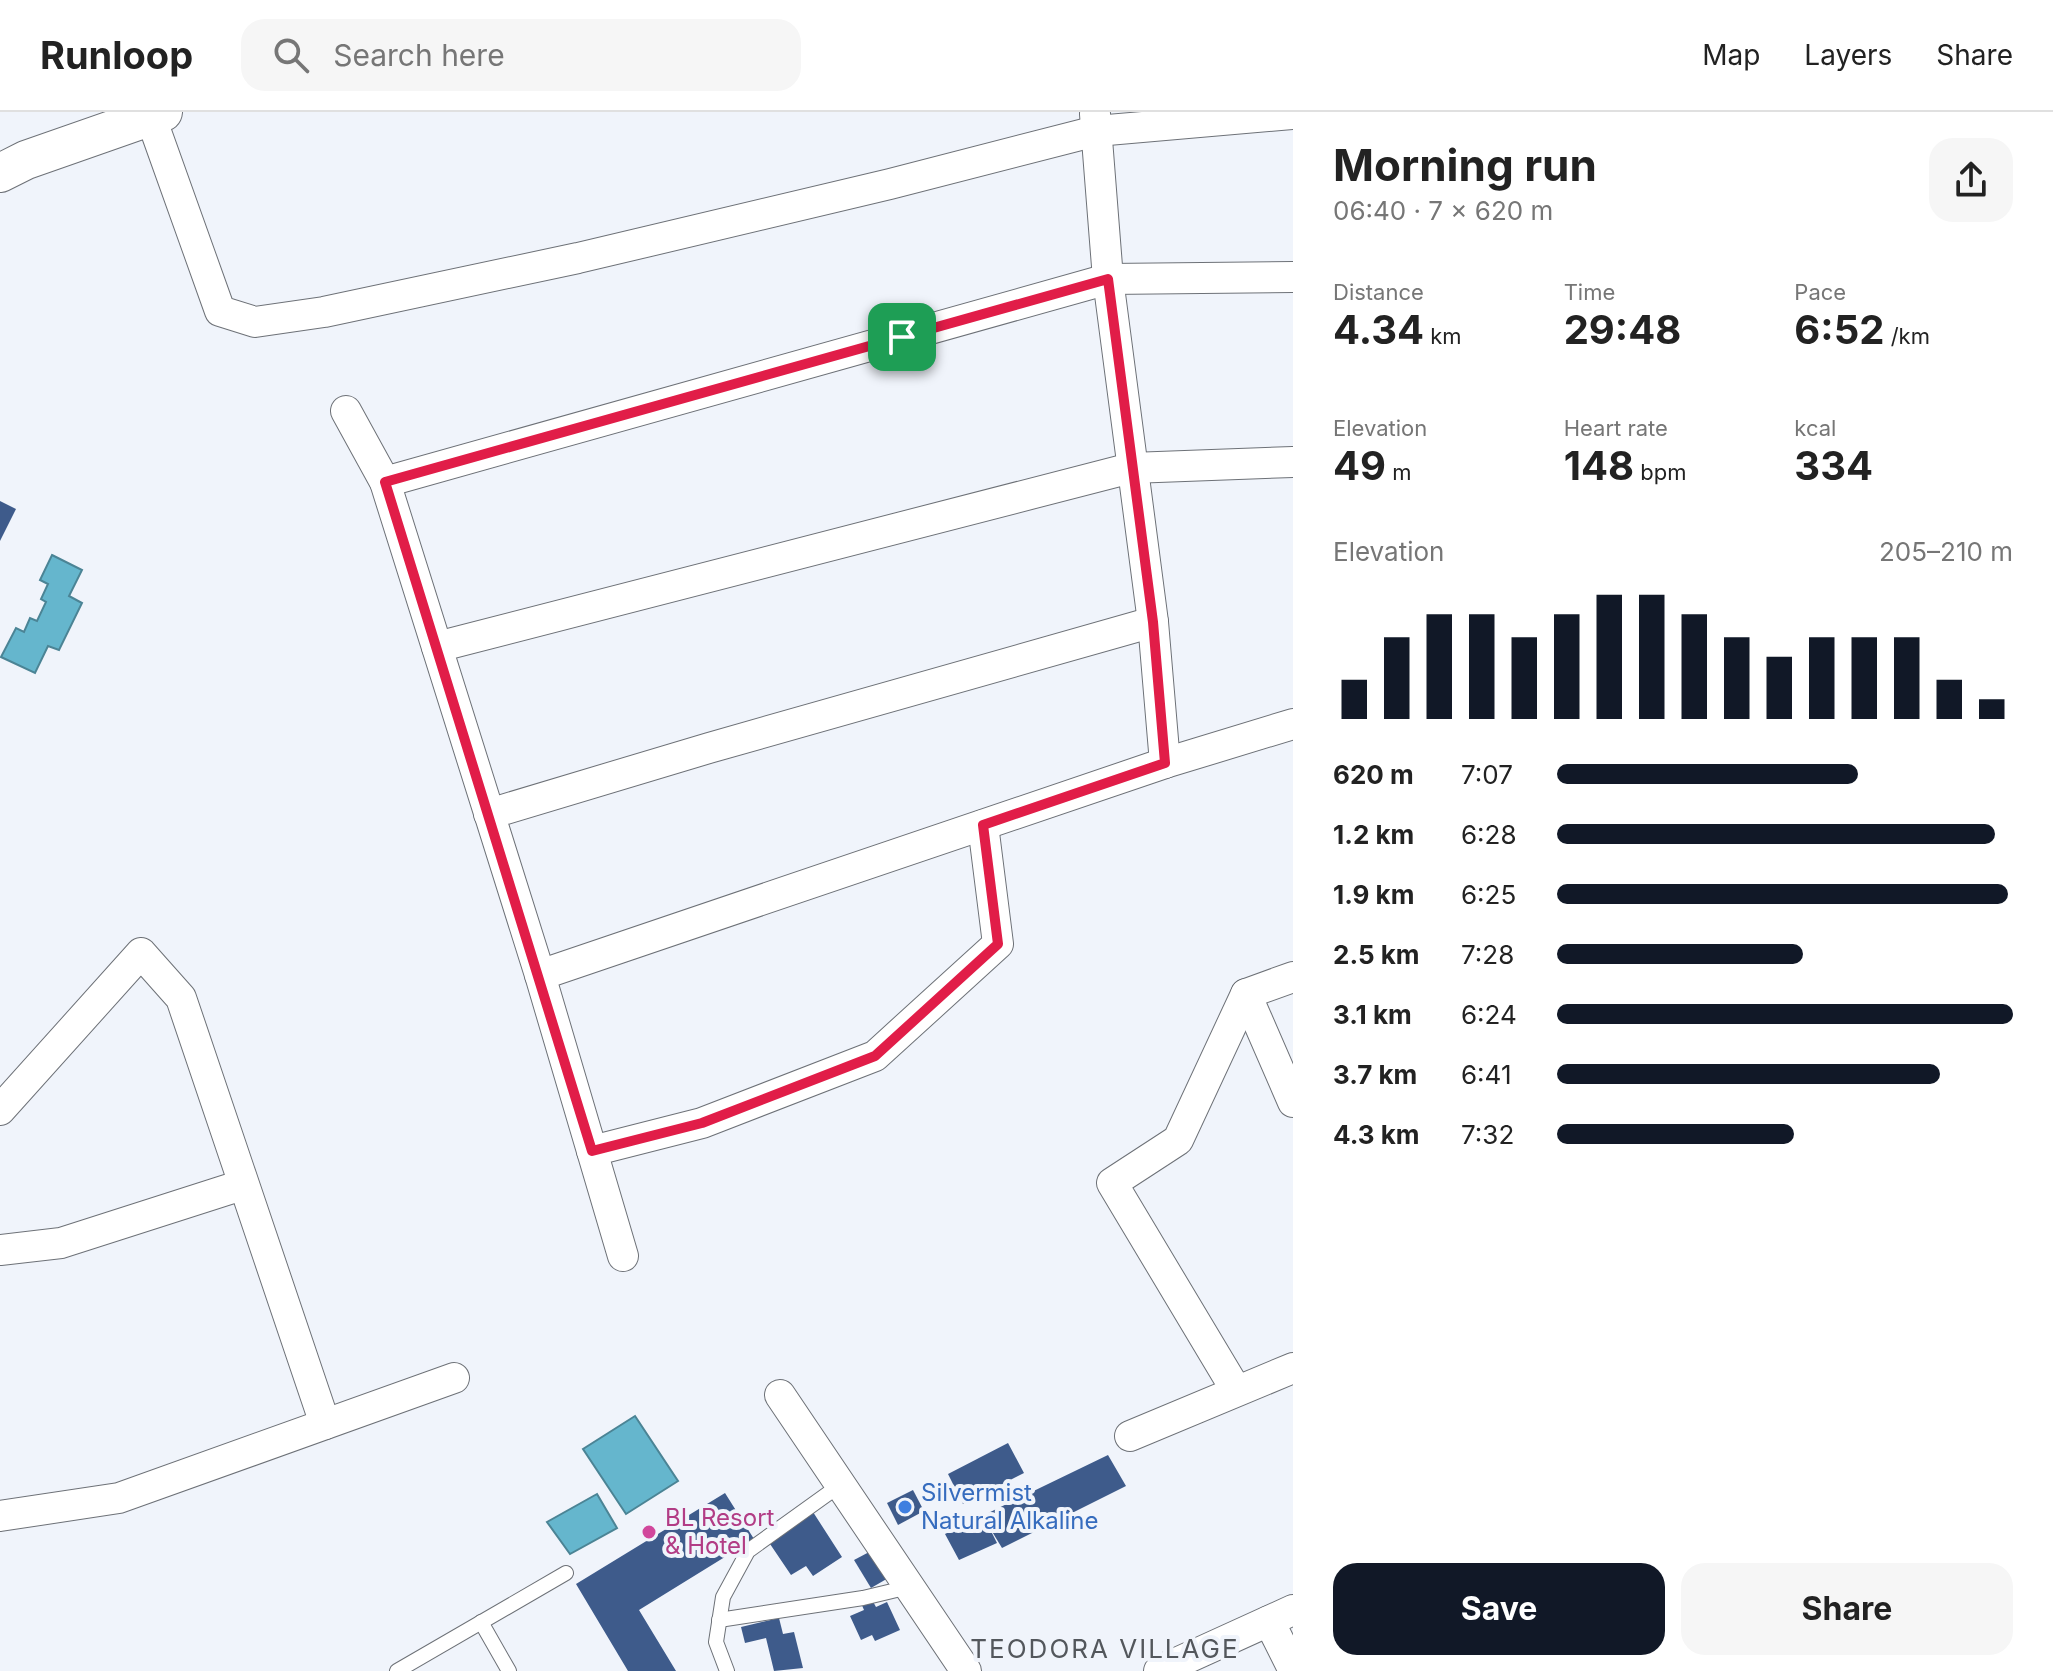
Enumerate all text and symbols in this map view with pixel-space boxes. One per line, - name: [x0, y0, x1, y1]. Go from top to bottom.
- search box: [241, 19, 801, 91]
- text: Runloop: [40, 32, 193, 78]
- icon: search: [269, 33, 313, 77]
- text: Search here: [333, 37, 505, 73]
- text: Map: [1702, 38, 1760, 72]
- text: Layers: [1804, 38, 1892, 72]
- text: Share: [1936, 38, 2013, 72]
- text: Morning run: [1333, 138, 1597, 192]
- button: share: [1929, 138, 2013, 222]
- text: 06:40 · 7 × 620 m: [1333, 195, 1553, 226]
- text: Distance: [1333, 279, 1424, 305]
- text: Time: [1564, 279, 1615, 305]
- text: Pace: [1794, 279, 1846, 305]
- pin: [868, 303, 936, 371]
- text: 4.34: [1333, 305, 1424, 354]
- text: 29:48: [1564, 305, 1681, 354]
- text: 6:52: [1794, 305, 1884, 354]
- icon: arrive: [880, 315, 924, 359]
- text: km: [1424, 323, 1462, 349]
- text: /km: [1884, 323, 1930, 349]
- text: Elevation: [1333, 415, 1427, 441]
- text: Heart rate: [1564, 415, 1668, 441]
- text: kcal: [1794, 415, 1836, 441]
- text: 49: [1333, 441, 1386, 490]
- text: 148: [1564, 441, 1634, 490]
- text: 334: [1794, 441, 1873, 490]
- text: m: [1386, 459, 1412, 485]
- text: bpm: [1634, 459, 1686, 485]
- text: Elevation: [1333, 536, 1444, 567]
- text: 205–210 m: [1879, 536, 2013, 567]
- text: 620 m: [1333, 759, 1414, 790]
- text: 7:07: [1461, 759, 1513, 790]
- text: 1.2 km: [1333, 819, 1414, 850]
- text: 6:28: [1461, 819, 1517, 850]
- text: 1.9 km: [1333, 879, 1414, 910]
- text: 6:25: [1461, 879, 1516, 910]
- text: 2.5 km: [1333, 939, 1419, 970]
- text: 7:28: [1461, 939, 1514, 970]
- text: 3.1 km: [1333, 999, 1412, 1030]
- text: 6:24: [1461, 999, 1517, 1030]
- text: 3.7 km: [1333, 1059, 1417, 1090]
- text: 6:41: [1461, 1059, 1511, 1090]
- text: 4.3 km: [1333, 1119, 1420, 1150]
- text: 7:32: [1461, 1119, 1514, 1150]
- place label: Silvermist Natural Alkaline: [921, 1478, 1099, 1535]
- marker: Silvermist Natural Alkaline: [896, 1498, 914, 1516]
- place label: BL Resort & Hotel: [665, 1503, 775, 1560]
- marker: BL Resort & Hotel: [640, 1523, 658, 1541]
- button: Save: [1333, 1563, 1665, 1655]
- button: Share: [1681, 1563, 2013, 1655]
- district label: TEODORA VILLAGE: [970, 1633, 1240, 1664]

